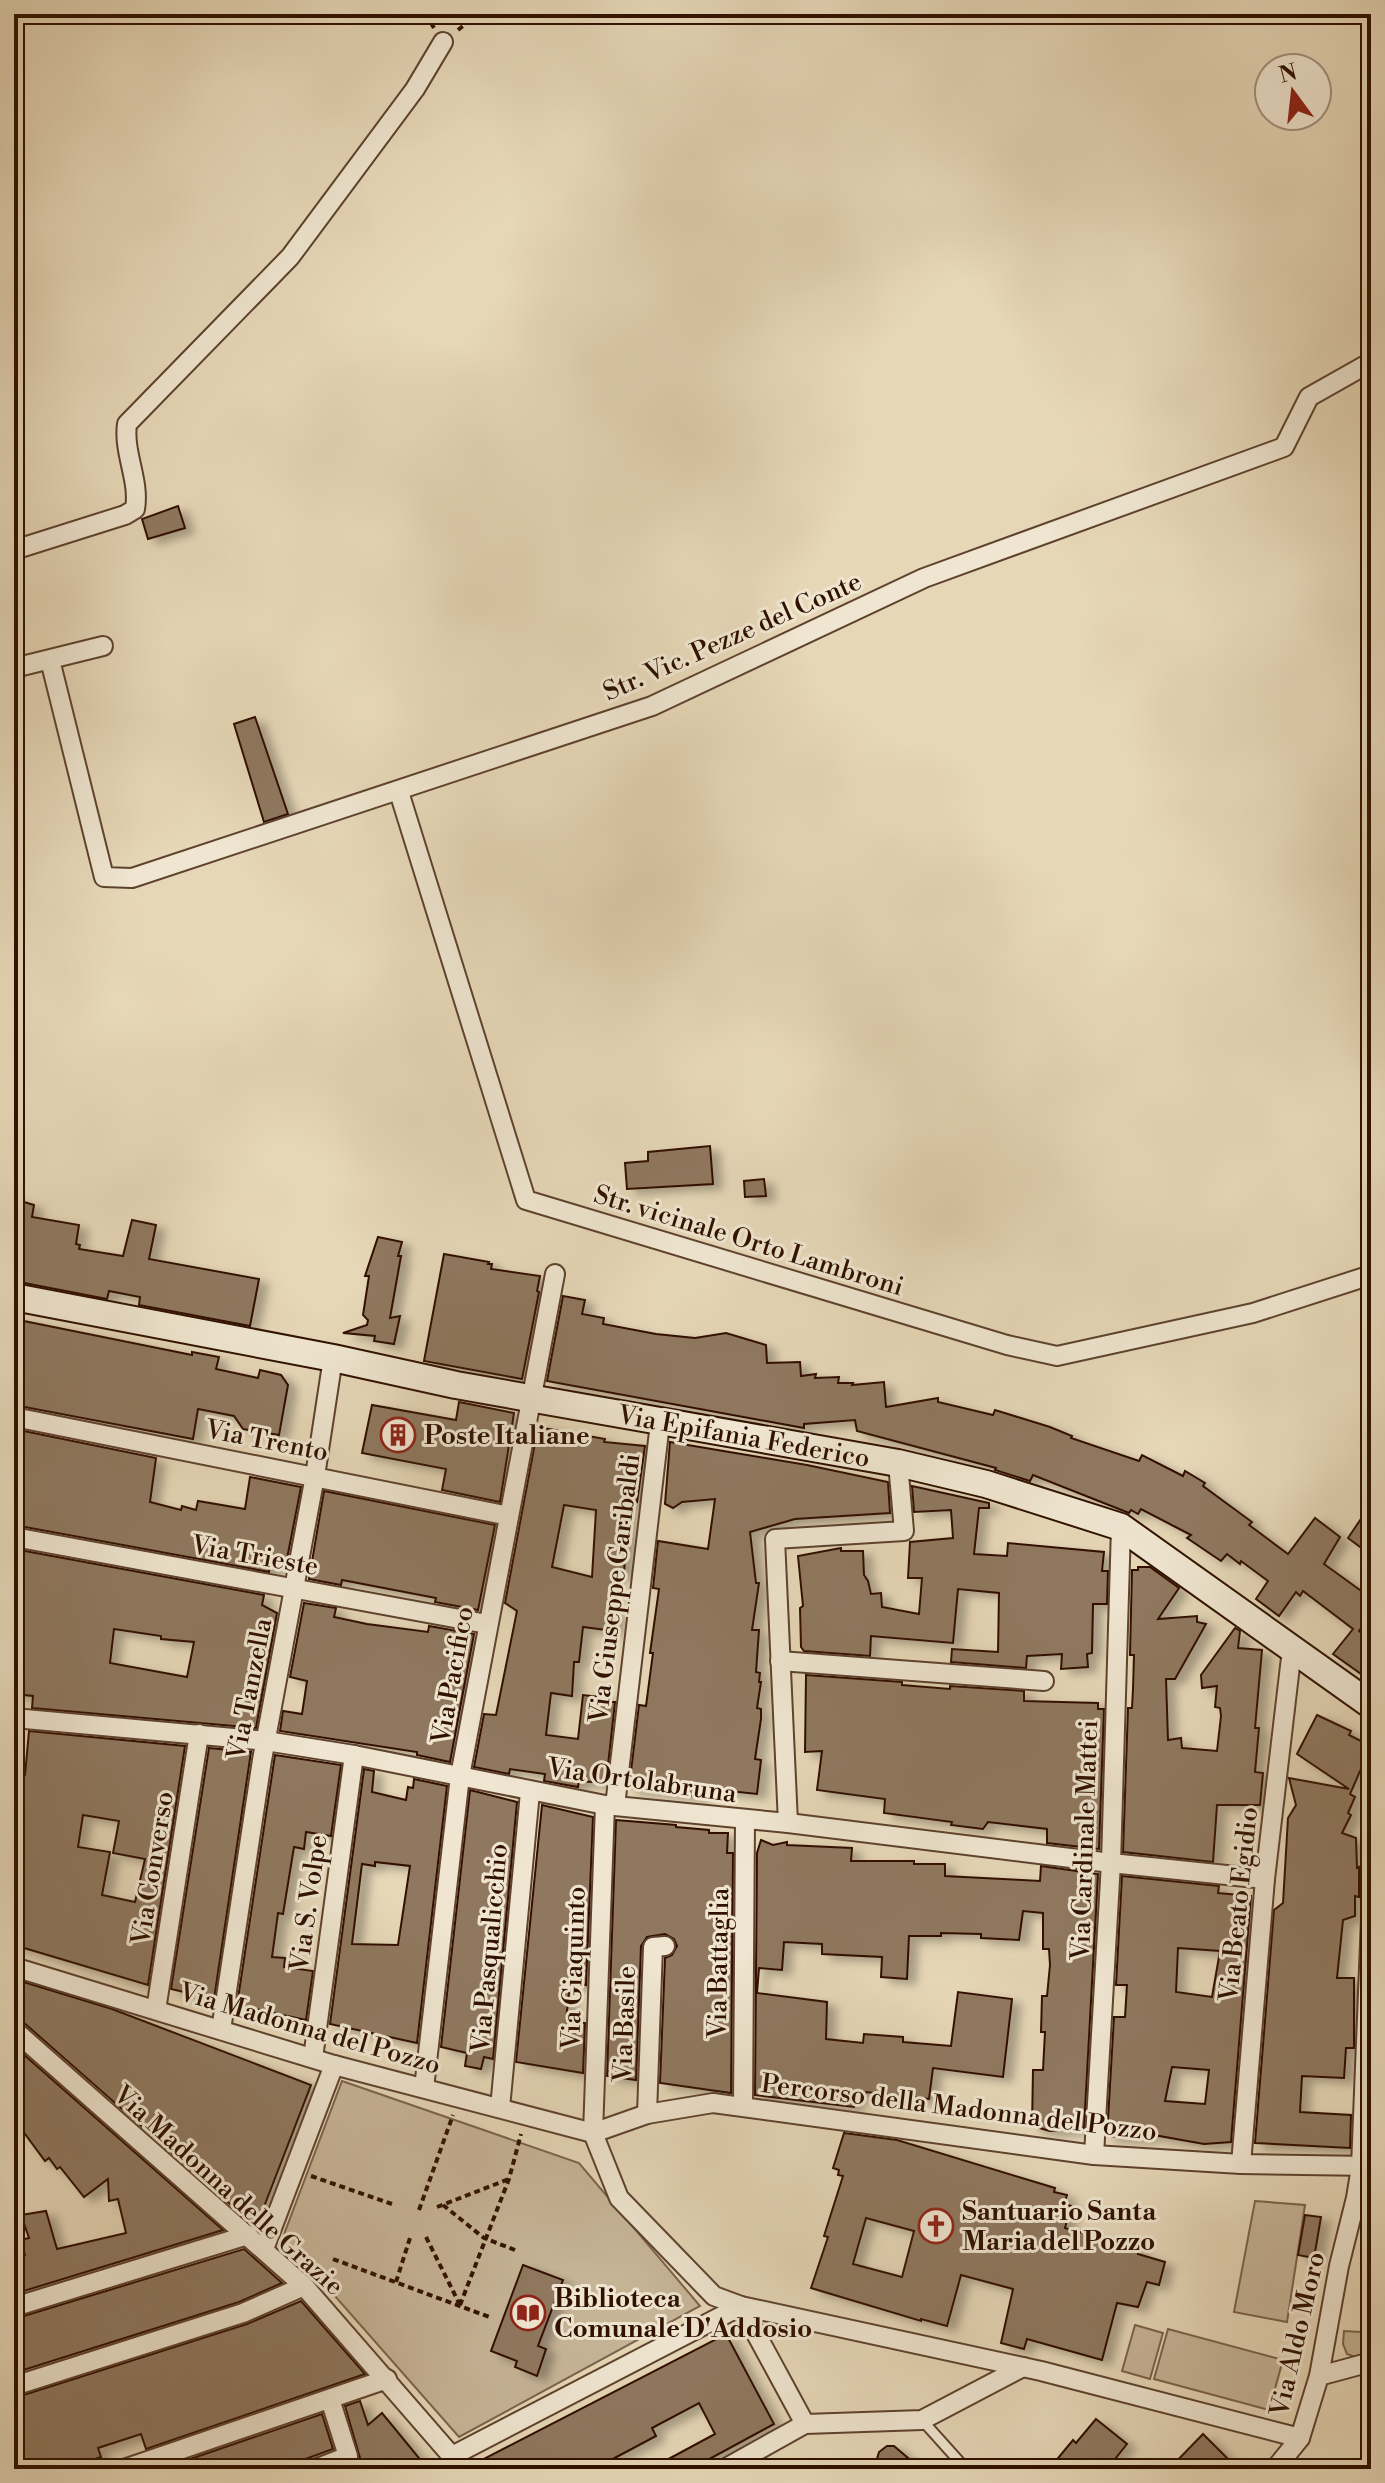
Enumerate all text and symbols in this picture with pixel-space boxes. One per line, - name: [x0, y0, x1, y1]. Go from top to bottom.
- north arrow: [1253, 52, 1333, 132]
- text: N: [1276, 59, 1301, 89]
- street label: Str. Vic. Pezze del Conte: [598, 565, 867, 708]
- street label: Str. vicinale Orto Lambroni: [590, 1179, 908, 1303]
- street label: Via Epifania Federico: [614, 1399, 872, 1475]
- street label: Via Trento: [202, 1413, 331, 1469]
- building icon: Poste Italiane: [379, 1416, 417, 1454]
- place label: Poste Italiane: [424, 1420, 590, 1452]
- street label: Via Giuseppe Garibaldi: [582, 1451, 647, 1726]
- street label: Via Trieste: [188, 1529, 321, 1583]
- street label: Via Pacifico: [425, 1604, 481, 1747]
- street label: Via Tanzella: [220, 1615, 280, 1764]
- street label: Via Cardinale Mattei: [1065, 1719, 1105, 1962]
- street label: Via Ortolabruna: [544, 1752, 740, 1810]
- street label: Via Converso: [125, 1789, 181, 1948]
- street label: Via Beato Egidio: [1213, 1805, 1265, 2004]
- street label: Via S. Volpe: [283, 1833, 334, 1975]
- street label: Via Pasqualicchio: [465, 1842, 515, 2055]
- street label: Via Giaquinto: [555, 1886, 593, 2051]
- street label: Via Battaglia: [702, 1887, 736, 2040]
- street label: Via Basile: [607, 1965, 643, 2084]
- street label: Via Madonna del Pozzo: [174, 1976, 444, 2082]
- street label: Percorso della Madonna del Pozzo: [759, 2068, 1159, 2148]
- street label: Via Madonna delle Grazie: [106, 2078, 350, 2303]
- place label: Santuario Santa Maria del Pozzo: [962, 2196, 1157, 2258]
- church icon: Santuario Santa Maria del Pozzo: [917, 2207, 955, 2245]
- street label: Via Aldo Moro: [1263, 2249, 1332, 2420]
- place label: Biblioteca Comunale D'Addosio: [554, 2283, 812, 2345]
- library icon: Biblioteca Comunale D'Addosio: [509, 2294, 547, 2332]

